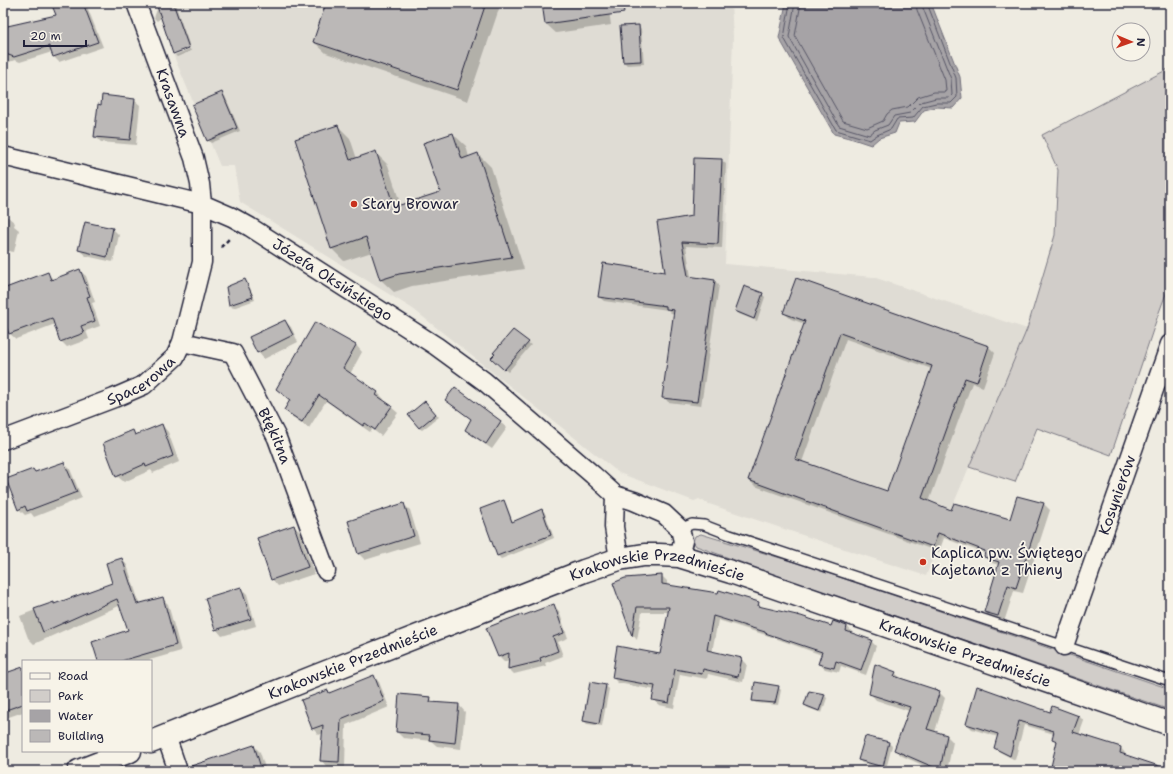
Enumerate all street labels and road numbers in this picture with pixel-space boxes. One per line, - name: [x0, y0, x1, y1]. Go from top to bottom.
- street label: Krasawna: [151, 66, 195, 141]
- street label: Józefa Oksińskiego: [269, 234, 397, 326]
- street label: Spacerowa: [104, 351, 180, 410]
- street label: Błękitna: [253, 404, 296, 467]
- street label: Kosynierów: [1094, 452, 1140, 538]
- street label: Krakowskie Przedmieście: [567, 570, 747, 588]
- street label: Krakowskie Przedmieście: [876, 614, 1054, 692]
- street label: Krakowskie Przedmieście: [265, 619, 440, 704]

